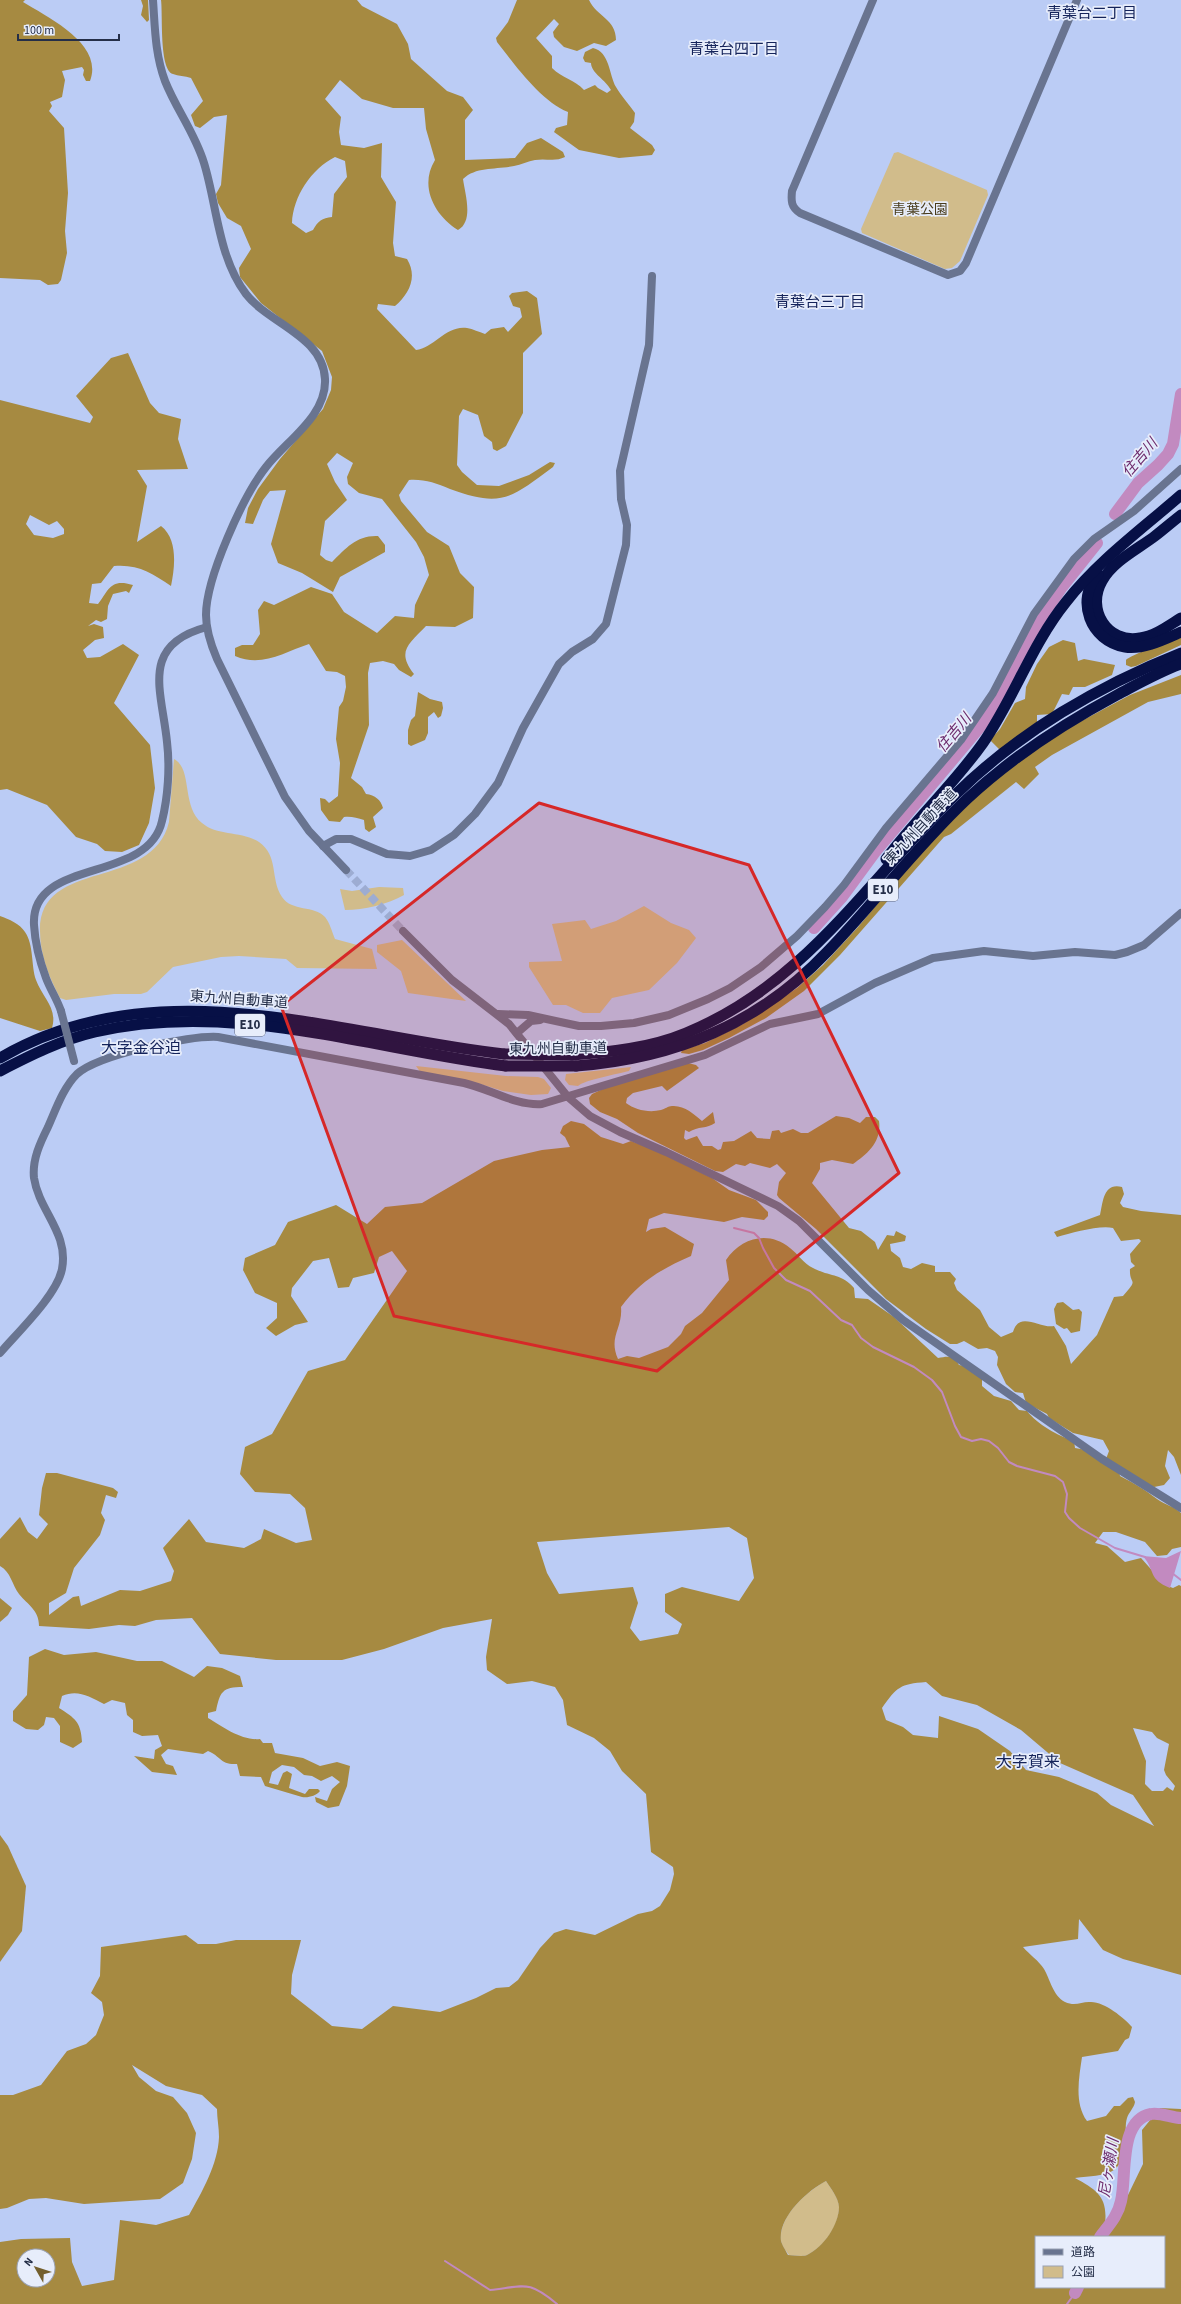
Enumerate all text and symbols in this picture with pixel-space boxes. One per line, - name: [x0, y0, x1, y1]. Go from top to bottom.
- district label: 青葉台二丁目: [1047, 3, 1137, 24]
- scale bar: [18, 16, 119, 42]
- text: 100 m: [24, 22, 54, 39]
- district label: 青葉台四丁目: [689, 39, 779, 60]
- park label: 青葉公園: [892, 200, 948, 220]
- district label: 青葉台三丁目: [775, 292, 865, 313]
- water label: 住吉川: [1117, 433, 1164, 482]
- water label: 住吉川: [931, 707, 978, 757]
- street label: 東九州自動車道: [880, 784, 962, 870]
- road number: E10: [868, 879, 898, 901]
- street label: 東九州自動車道: [189, 987, 289, 1013]
- road number: E10: [235, 1014, 265, 1036]
- district label: 大字金谷迫: [101, 1037, 181, 1059]
- street label: 東九州自動車道: [509, 1038, 607, 1060]
- district label: 大字賀来: [996, 1751, 1060, 1773]
- water label: 尼ヶ瀬川: [1094, 2135, 1124, 2199]
- legend: [1035, 2236, 1165, 2288]
- text: 道路: [1071, 2244, 1095, 2261]
- north arrow: [16, 2248, 56, 2288]
- text: N: [20, 2254, 37, 2270]
- text: 公園: [1071, 2264, 1095, 2281]

